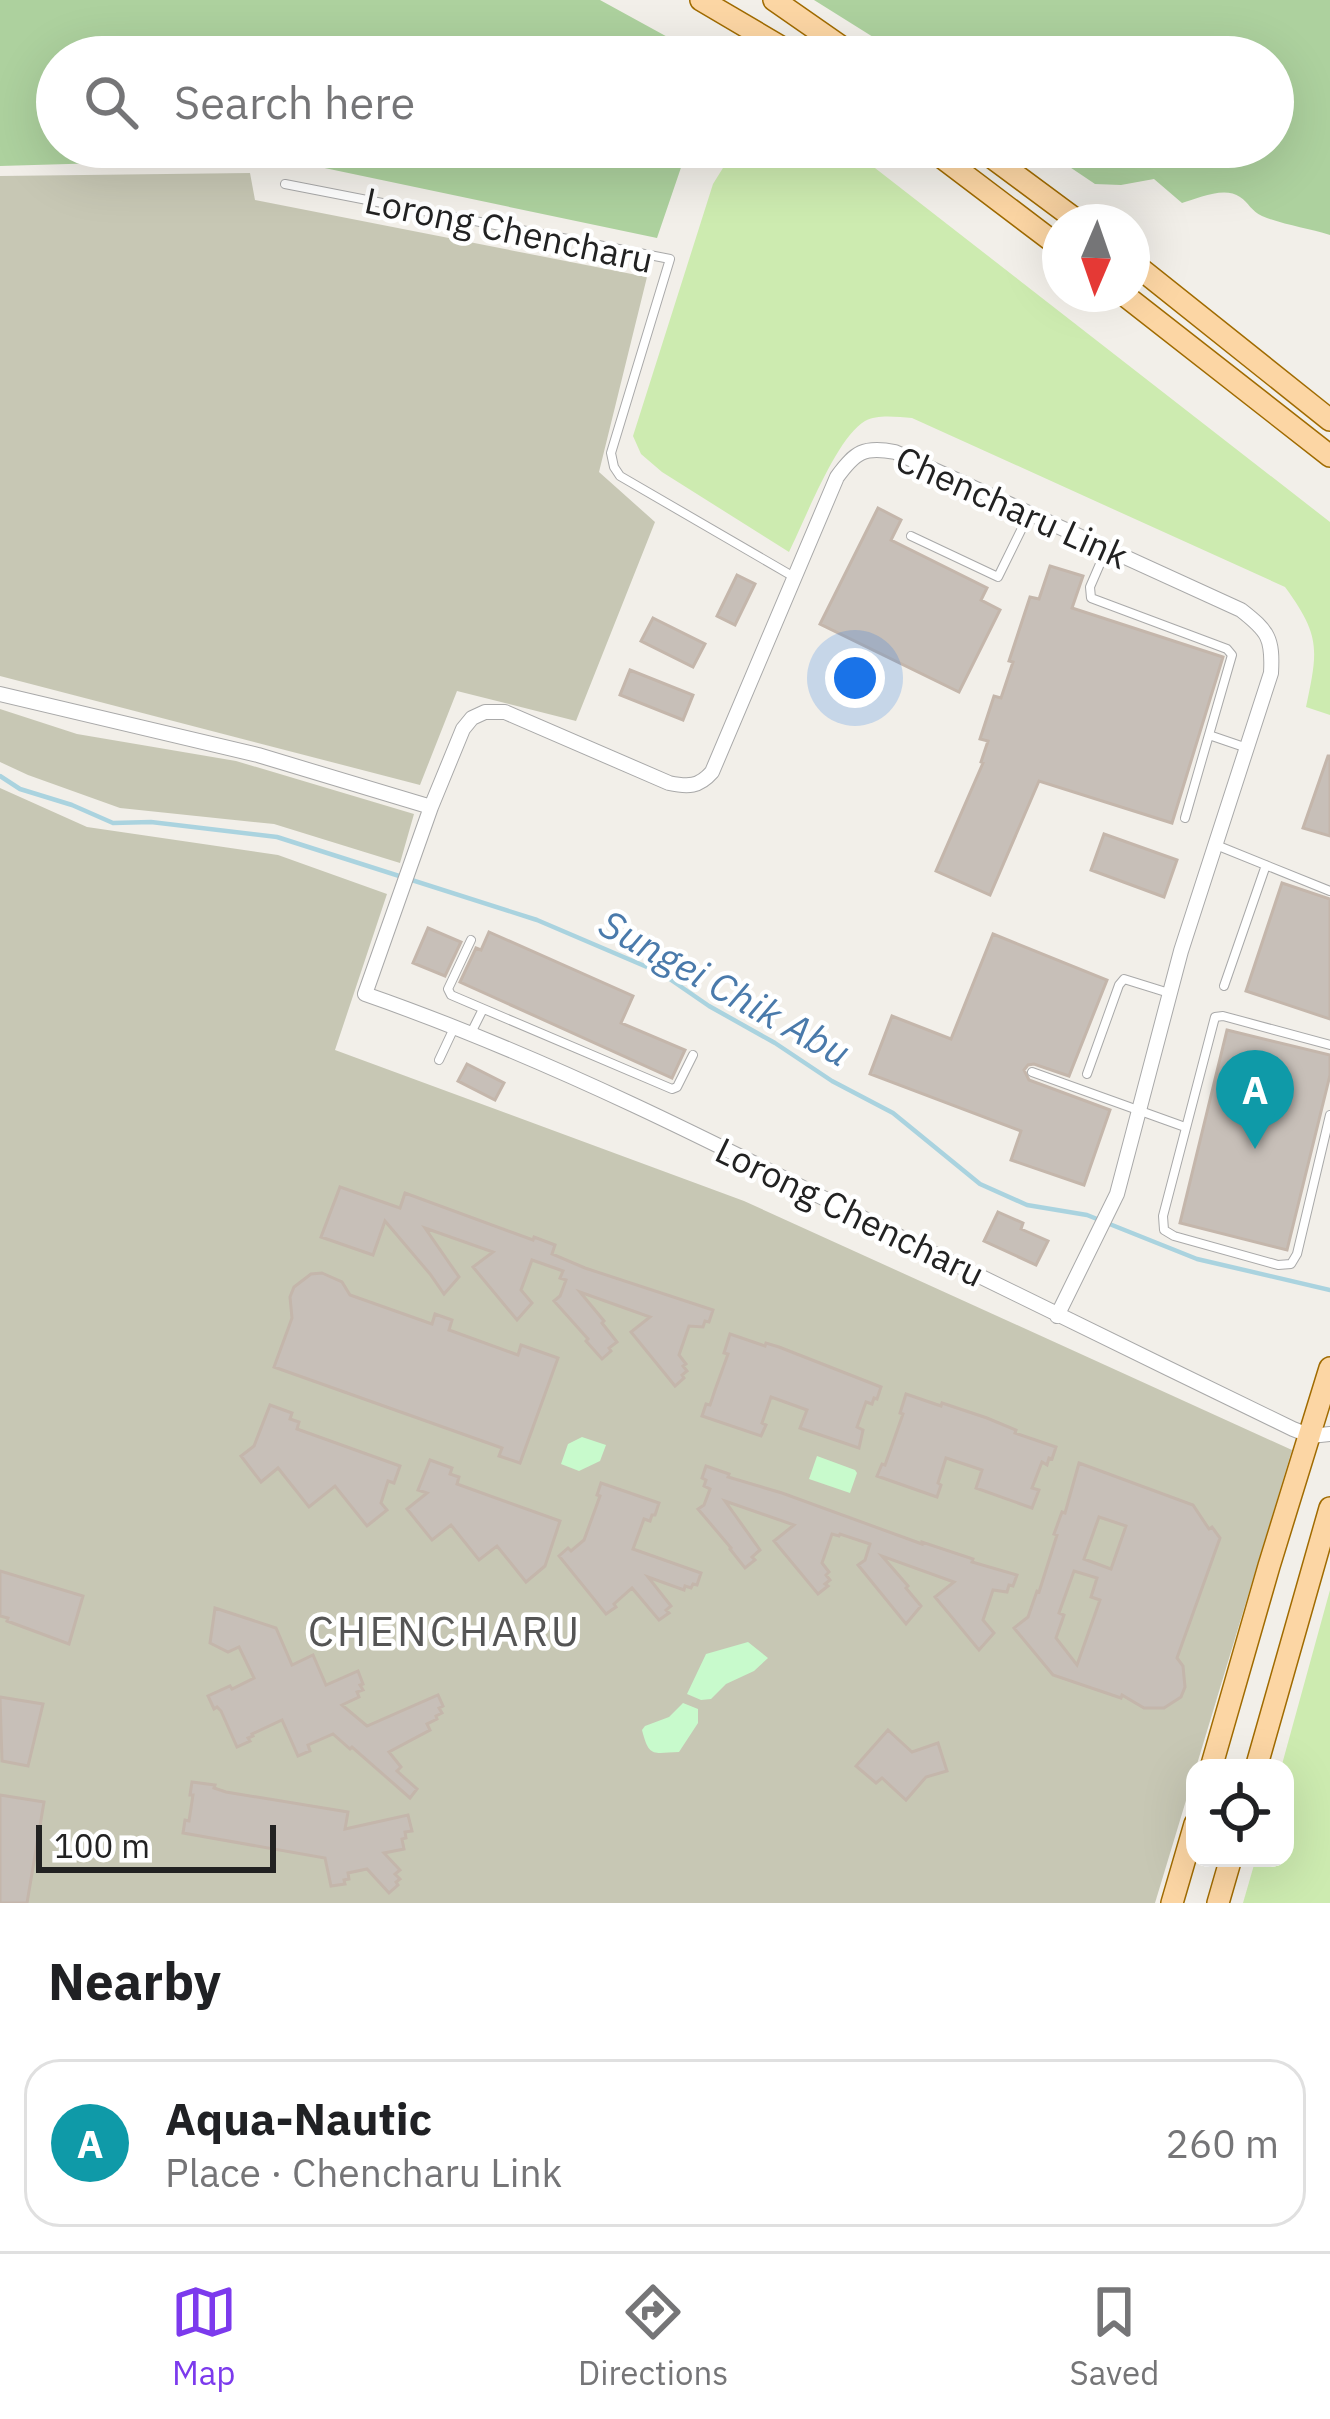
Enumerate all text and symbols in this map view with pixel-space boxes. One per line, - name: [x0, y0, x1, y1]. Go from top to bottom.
- search box: [36, 36, 1294, 168]
- icon: search: [78, 69, 144, 135]
- text: Search here: [174, 73, 415, 131]
- street label: Lorong Chencharu: [361, 176, 658, 283]
- north arrow: [1042, 204, 1150, 312]
- street label: Chencharu Link: [889, 434, 1136, 579]
- your location: [825, 648, 885, 708]
- water label: Sungei Chik Abu: [591, 898, 860, 1078]
- pin: A: [1216, 1050, 1294, 1149]
- street label: Lorong Chencharu: [708, 1126, 992, 1297]
- district label: CHENCHARU: [308, 1603, 582, 1658]
- map controls: [1186, 1759, 1294, 1867]
- button: locate: [1186, 1759, 1294, 1867]
- scale bar: [36, 1819, 276, 1872]
- text: 100 m: [54, 1824, 150, 1867]
- text: Nearby: [48, 1948, 221, 2014]
- text: Aqua-Nautic: [165, 2089, 432, 2147]
- text: A: [77, 2118, 103, 2169]
- text: 260 m: [1166, 2118, 1279, 2169]
- text: Place · Chencharu Link: [165, 2147, 562, 2198]
- tab: Map: [171, 2279, 237, 2394]
- tab: Directions: [578, 2279, 728, 2394]
- tab: Saved: [1070, 2279, 1159, 2394]

